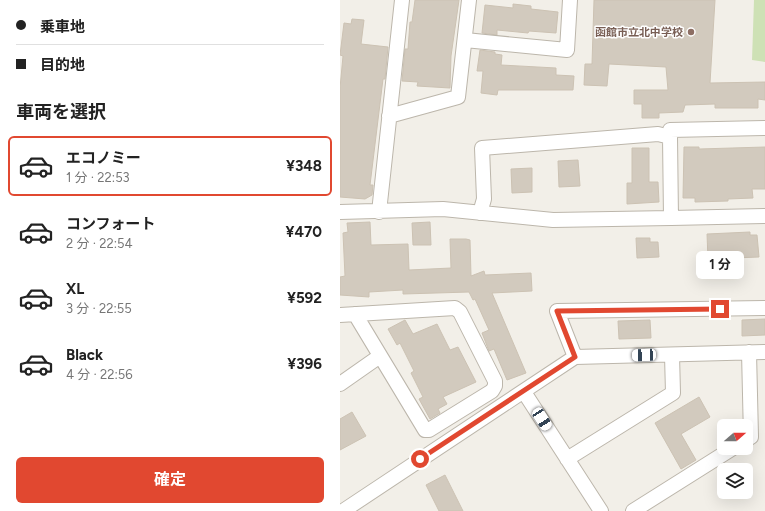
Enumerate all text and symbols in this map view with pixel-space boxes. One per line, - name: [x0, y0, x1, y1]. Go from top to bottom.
- text: 乗車地: [40, 18, 85, 36]
- place label: 函館市立北中学校: [595, 26, 683, 39]
- marker: 函館市立北中学校: [686, 27, 696, 37]
- text: 目的地: [40, 56, 85, 74]
- text: 車両を選択: [16, 101, 106, 123]
- icon: car: [18, 148, 54, 184]
- text: エコノミー: [66, 149, 141, 167]
- text: ¥348: [286, 157, 322, 175]
- text: 1 分 · 22:53: [66, 170, 130, 185]
- icon: car: [18, 214, 54, 250]
- text: コンフォート: [66, 215, 156, 233]
- text: ¥470: [286, 223, 322, 241]
- text: 2 分 · 22:54: [66, 236, 133, 251]
- callout: 1 分: [696, 251, 744, 279]
- text: 1 分: [709, 257, 731, 272]
- icon: car: [18, 280, 54, 316]
- text: XL: [66, 280, 84, 298]
- text: ¥592: [287, 289, 322, 307]
- route end: [711, 300, 729, 318]
- text: 3 分 · 22:55: [66, 301, 132, 316]
- icon: car: [18, 346, 54, 382]
- text: Black: [66, 346, 103, 364]
- car: [632, 349, 656, 361]
- text: ¥396: [287, 355, 322, 373]
- text: 4 分 · 22:56: [66, 367, 133, 382]
- car: [530, 406, 554, 432]
- north arrow: [717, 419, 753, 455]
- map controls: [717, 419, 753, 499]
- route start: [411, 450, 429, 468]
- button: 確定: [16, 457, 324, 503]
- button: layers: [717, 463, 753, 499]

